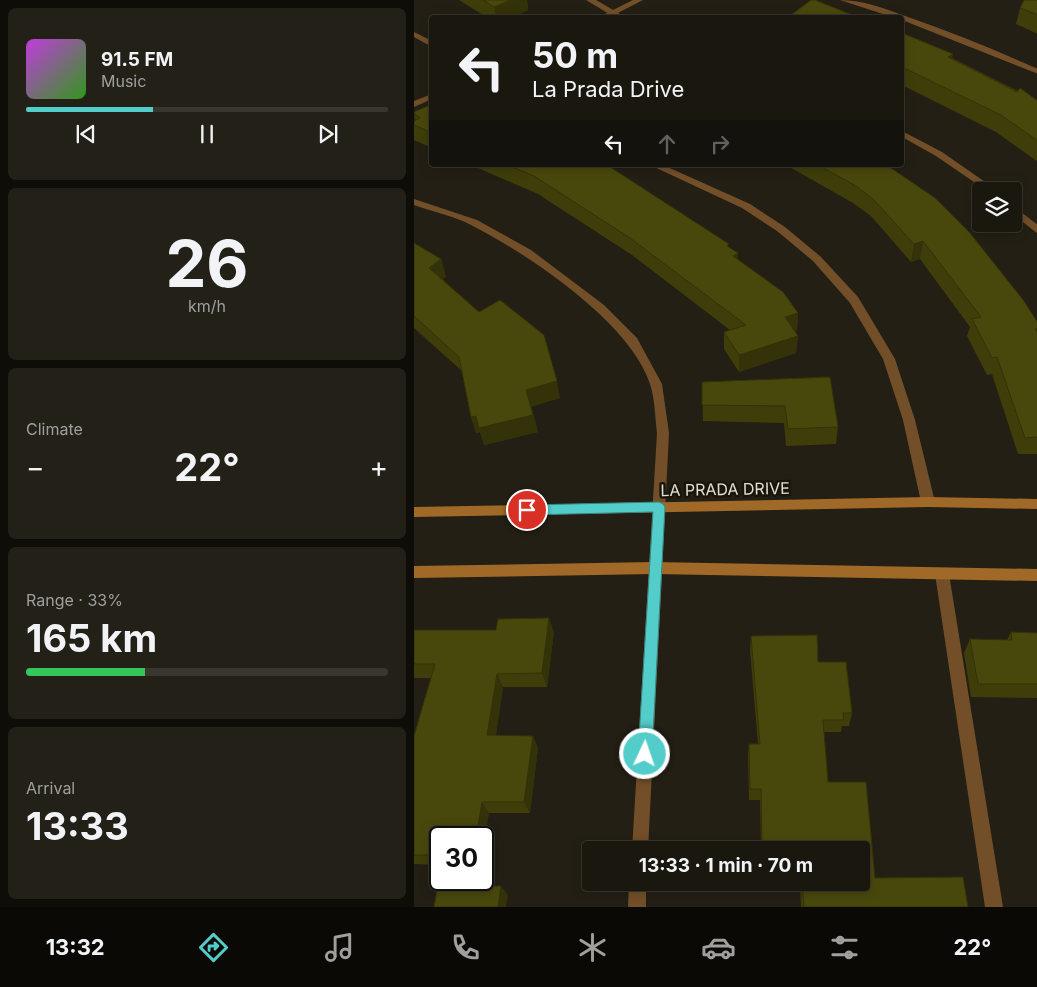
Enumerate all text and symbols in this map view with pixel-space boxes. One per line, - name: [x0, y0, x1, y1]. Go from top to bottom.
- text: 50 m: [532, 34, 618, 76]
- icon: left: [449, 35, 514, 100]
- text: 91.5 FM: [101, 48, 173, 71]
- text: Music: [101, 71, 146, 91]
- text: La Prada Drive: [532, 76, 684, 102]
- icon: previous: [72, 120, 100, 148]
- icon: pause: [193, 120, 221, 148]
- icon: next: [314, 120, 342, 148]
- icon: left: [600, 130, 628, 158]
- icon: ahead: [653, 130, 681, 158]
- icon: right: [706, 130, 734, 158]
- map controls: [972, 182, 1022, 232]
- button: layers: [972, 182, 1022, 232]
- text: 26: [165, 224, 249, 303]
- text: km/h: [188, 296, 226, 316]
- text: Climate: [26, 419, 83, 439]
- text: 22°: [174, 444, 240, 490]
- text: −: [26, 450, 45, 484]
- text: +: [369, 450, 388, 484]
- street label: LA PRADA DRIVE: [660, 478, 790, 500]
- pin: [506, 489, 548, 531]
- icon: arrive: [513, 496, 541, 524]
- text: Range · 33%: [26, 590, 123, 610]
- text: 165 km: [26, 615, 157, 661]
- position arrow: [618, 727, 670, 779]
- text: Arrival: [26, 778, 75, 798]
- text: 13:33: [26, 803, 129, 849]
- speed limit sign: 30: [429, 826, 494, 891]
- text: 13:33 · 1 min · 70 m: [639, 854, 813, 877]
- icon: directions: [196, 930, 231, 965]
- icon: music: [322, 930, 357, 965]
- icon: phone: [448, 930, 483, 965]
- icon: climate: [575, 930, 610, 965]
- icon: car: [701, 930, 736, 965]
- icon: filters: [827, 930, 862, 965]
- text: 13:32: [46, 934, 105, 960]
- text: 22°: [953, 934, 991, 960]

